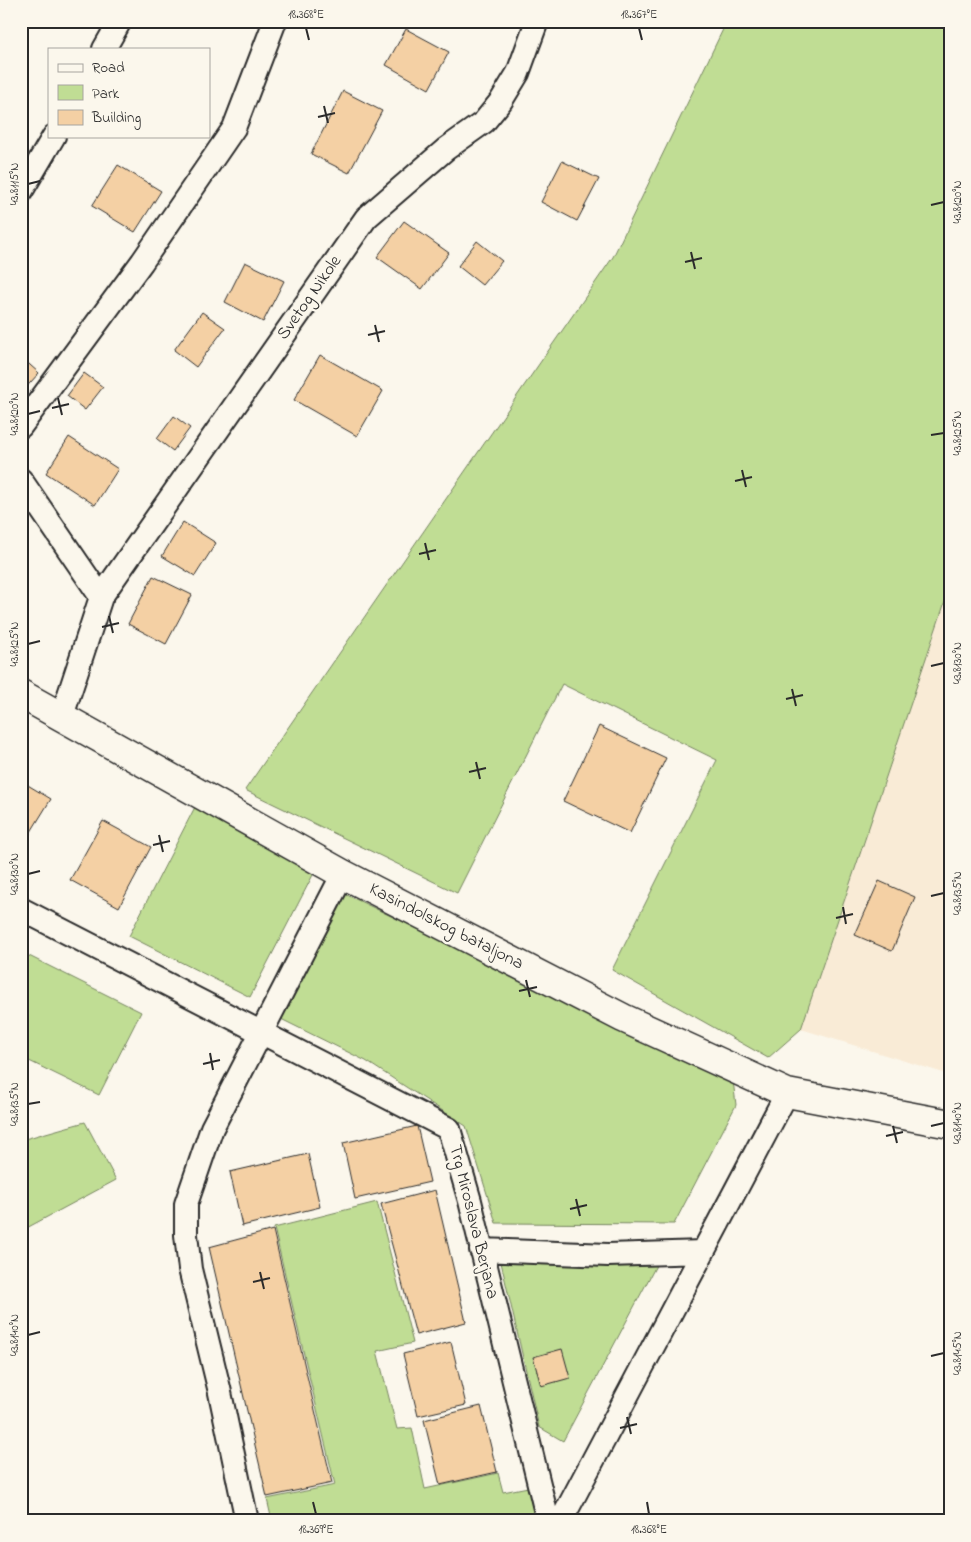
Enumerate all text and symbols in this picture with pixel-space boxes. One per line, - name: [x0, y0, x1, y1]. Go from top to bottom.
- text: 18.368°E: [288, 6, 324, 24]
- text: 18.367°E: [621, 6, 657, 24]
- legend: [48, 48, 210, 138]
- text: Road: [92, 57, 125, 79]
- text: Park: [92, 83, 120, 105]
- text: Building: [91, 107, 141, 130]
- text: 43.8115°N: [6, 163, 24, 205]
- text: 43.8120°N: [949, 180, 967, 224]
- street label: Svetog Nikole: [271, 250, 350, 346]
- text: 43.8120°N: [6, 392, 24, 436]
- text: 43.8125°N: [949, 411, 967, 455]
- text: 43.8125°N: [6, 622, 24, 666]
- text: 43.8130°N: [949, 642, 967, 684]
- text: 43.8130°N: [6, 853, 24, 895]
- text: 43.8135°N: [949, 871, 967, 915]
- street label: Kasindolskog bataljona: [364, 877, 528, 978]
- text: 43.8135°N: [6, 1082, 24, 1126]
- text: 43.8140°N: [949, 1102, 967, 1144]
- street label: Trg Miroslava Berjana: [440, 1142, 505, 1302]
- text: 43.8140°N: [6, 1314, 24, 1356]
- text: 43.8145°N: [949, 1331, 967, 1375]
- text: 18.369°E: [298, 1521, 334, 1539]
- text: 18.368°E: [631, 1521, 667, 1539]

